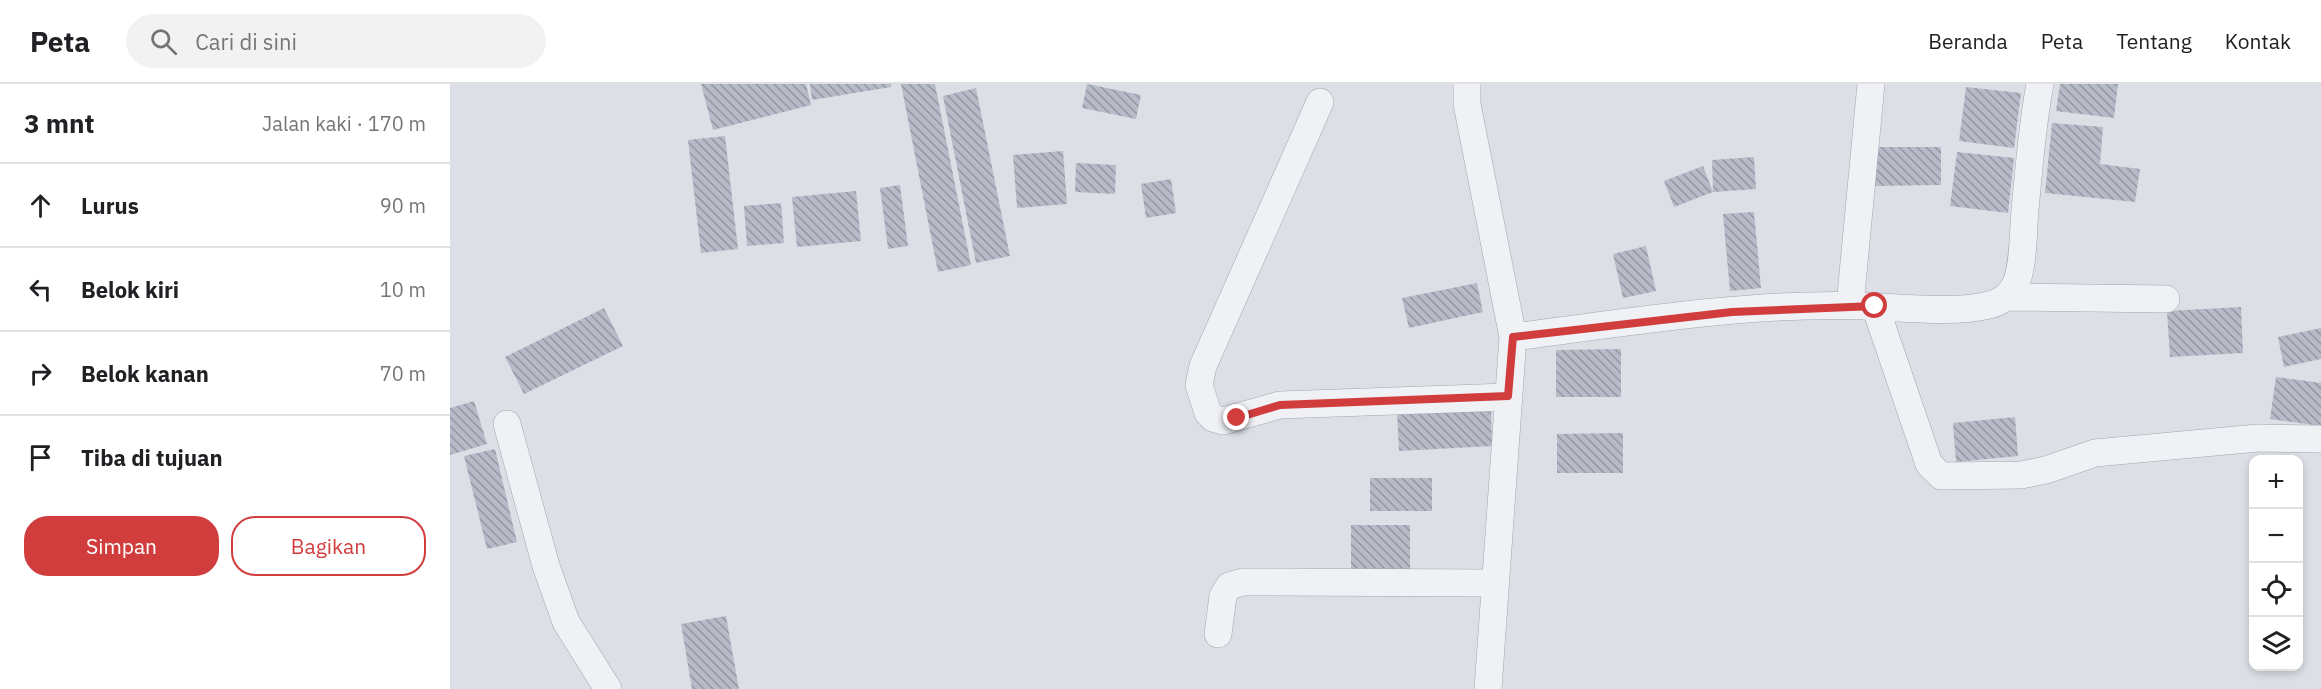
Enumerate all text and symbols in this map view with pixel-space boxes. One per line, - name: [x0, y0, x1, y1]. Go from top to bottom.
- search box: [126, 14, 546, 68]
- text: Peta: [30, 23, 90, 60]
- icon: search: [147, 25, 180, 58]
- text: Cari di sini: [195, 27, 297, 56]
- text: Beranda: [1928, 27, 2008, 55]
- text: Peta: [2041, 27, 2083, 55]
- text: Tentang: [2116, 27, 2192, 55]
- text: Kontak: [2225, 27, 2291, 55]
- text: 3 mnt: [24, 106, 94, 140]
- text: Jalan kaki · 170 m: [262, 110, 426, 137]
- icon: ahead: [24, 189, 57, 222]
- text: Lurus: [81, 191, 139, 220]
- text: 90 m: [380, 192, 426, 219]
- icon: left: [24, 273, 57, 306]
- text: Belok kiri: [81, 275, 179, 304]
- text: 10 m: [380, 276, 426, 303]
- route start: [1861, 292, 1887, 318]
- icon: right: [24, 357, 57, 390]
- text: Belok kanan: [81, 359, 209, 388]
- text: 70 m: [380, 360, 426, 387]
- route end: [1223, 404, 1249, 430]
- icon: arrive: [24, 441, 57, 474]
- text: Tiba di tujuan: [81, 443, 223, 472]
- map controls: [2249, 455, 2303, 671]
- button: +: [2249, 455, 2303, 509]
- button: −: [2249, 509, 2303, 563]
- button: Simpan: [24, 516, 219, 576]
- button: Bagikan: [231, 516, 426, 576]
- button: locate: [2249, 563, 2303, 617]
- button: layers: [2249, 617, 2303, 671]

